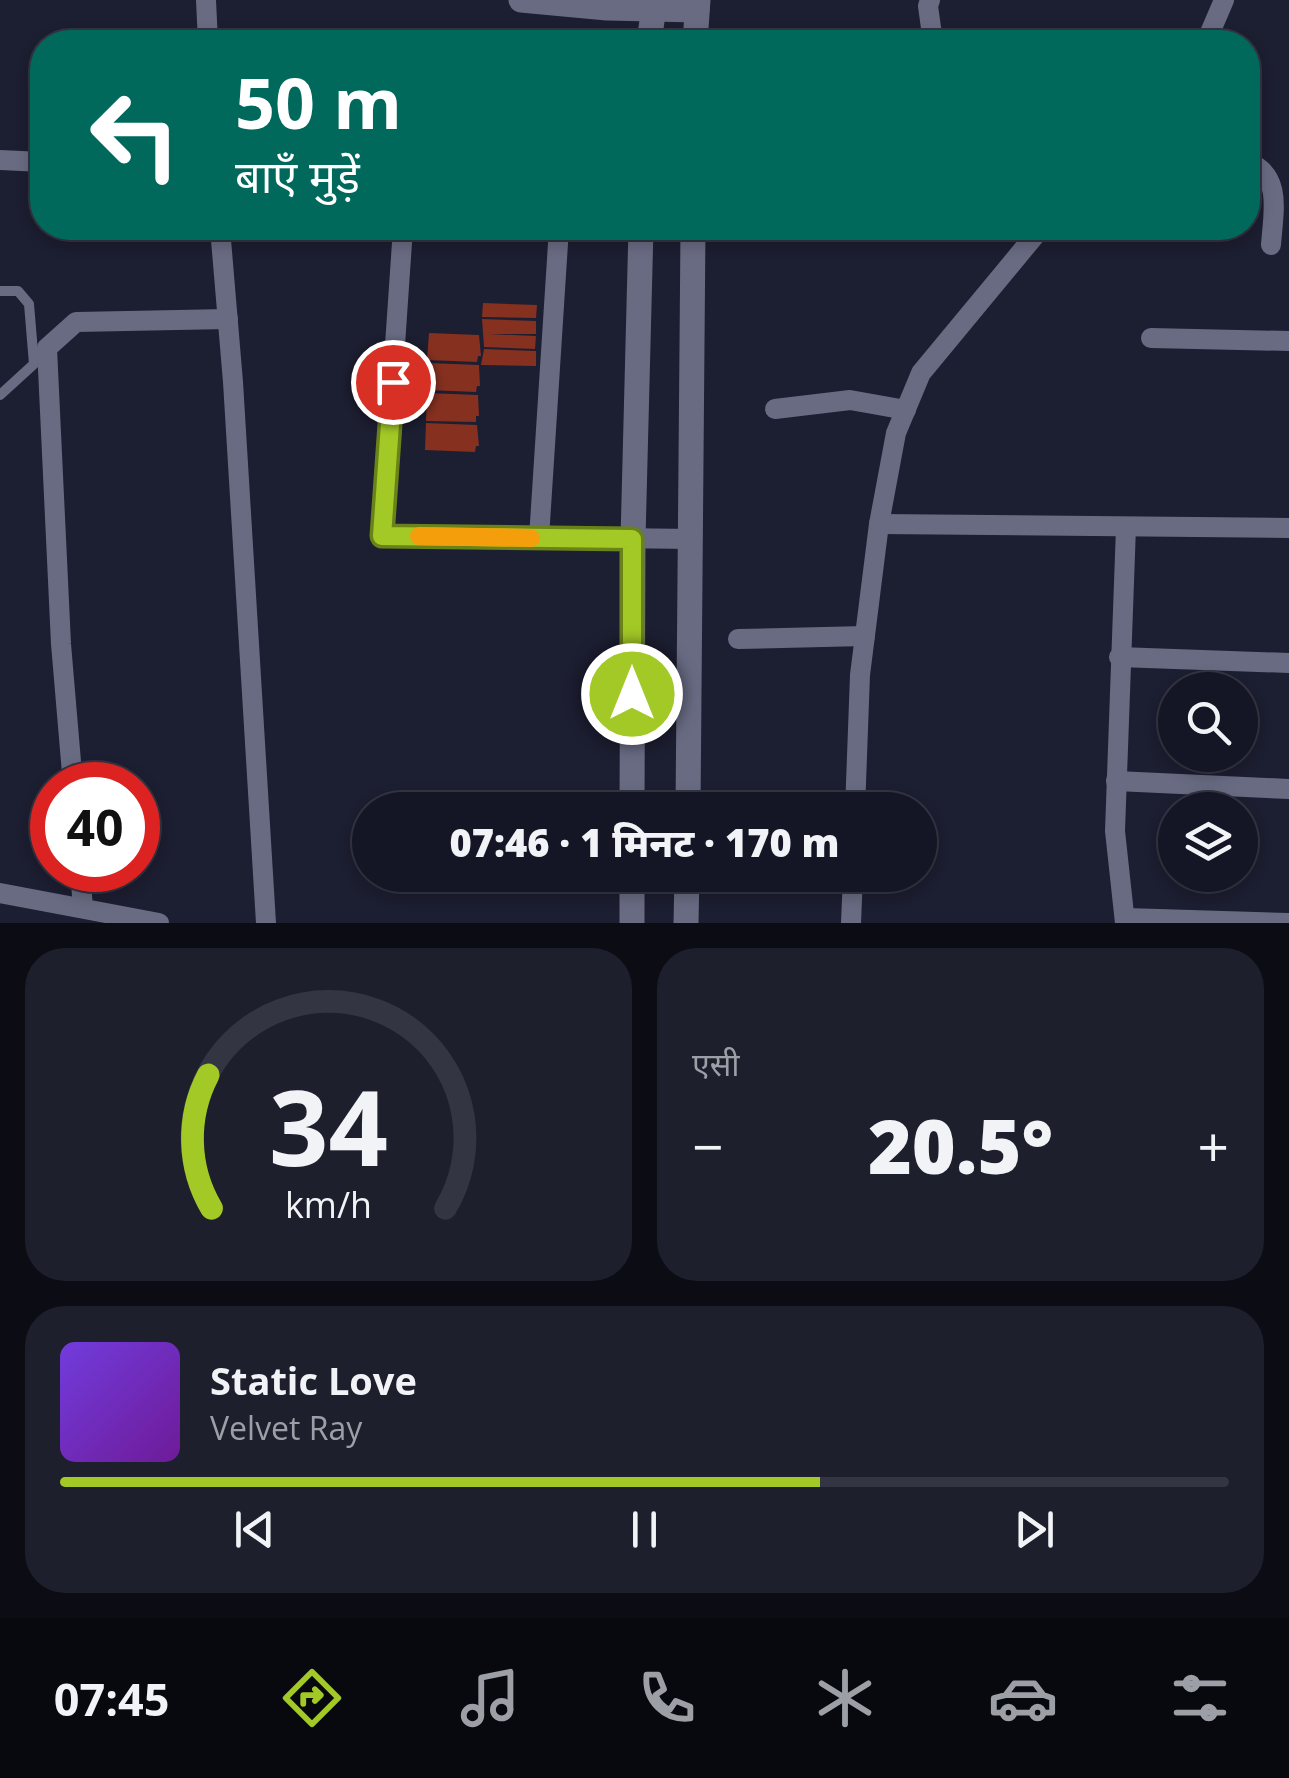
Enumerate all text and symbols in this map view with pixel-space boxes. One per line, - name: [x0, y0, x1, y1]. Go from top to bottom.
- text: 50 m: [235, 54, 402, 150]
- icon: left: [70, 70, 200, 200]
- text: बाएँ मुड़ें: [235, 145, 360, 206]
- pin: [351, 340, 436, 425]
- icon: arrive: [366, 355, 421, 410]
- position arrow: [580, 642, 684, 746]
- map controls: [1158, 672, 1258, 892]
- button: search: [1158, 672, 1258, 772]
- speed limit sign: 40: [30, 762, 160, 892]
- button: layers: [1158, 792, 1258, 892]
- text: 07:46 · 1 मिनट · 170 m: [449, 816, 840, 868]
- text: एसी: [692, 1042, 740, 1085]
- text: 34: [269, 1055, 388, 1196]
- text: 20.5°: [868, 1094, 1053, 1196]
- text: −: [692, 1108, 723, 1183]
- text: +: [1198, 1108, 1229, 1183]
- text: km/h: [285, 1180, 372, 1228]
- text: Static Love: [210, 1354, 417, 1406]
- text: Velvet Ray: [210, 1406, 362, 1449]
- icon: previous: [227, 1502, 282, 1557]
- icon: pause: [617, 1502, 672, 1557]
- icon: next: [1007, 1502, 1062, 1557]
- icon: directions: [277, 1663, 347, 1733]
- icon: music: [455, 1663, 525, 1733]
- icon: phone: [632, 1663, 702, 1733]
- icon: climate: [810, 1663, 880, 1733]
- icon: car: [988, 1663, 1058, 1733]
- icon: filters: [1165, 1663, 1235, 1733]
- text: 07:45: [54, 1668, 170, 1729]

